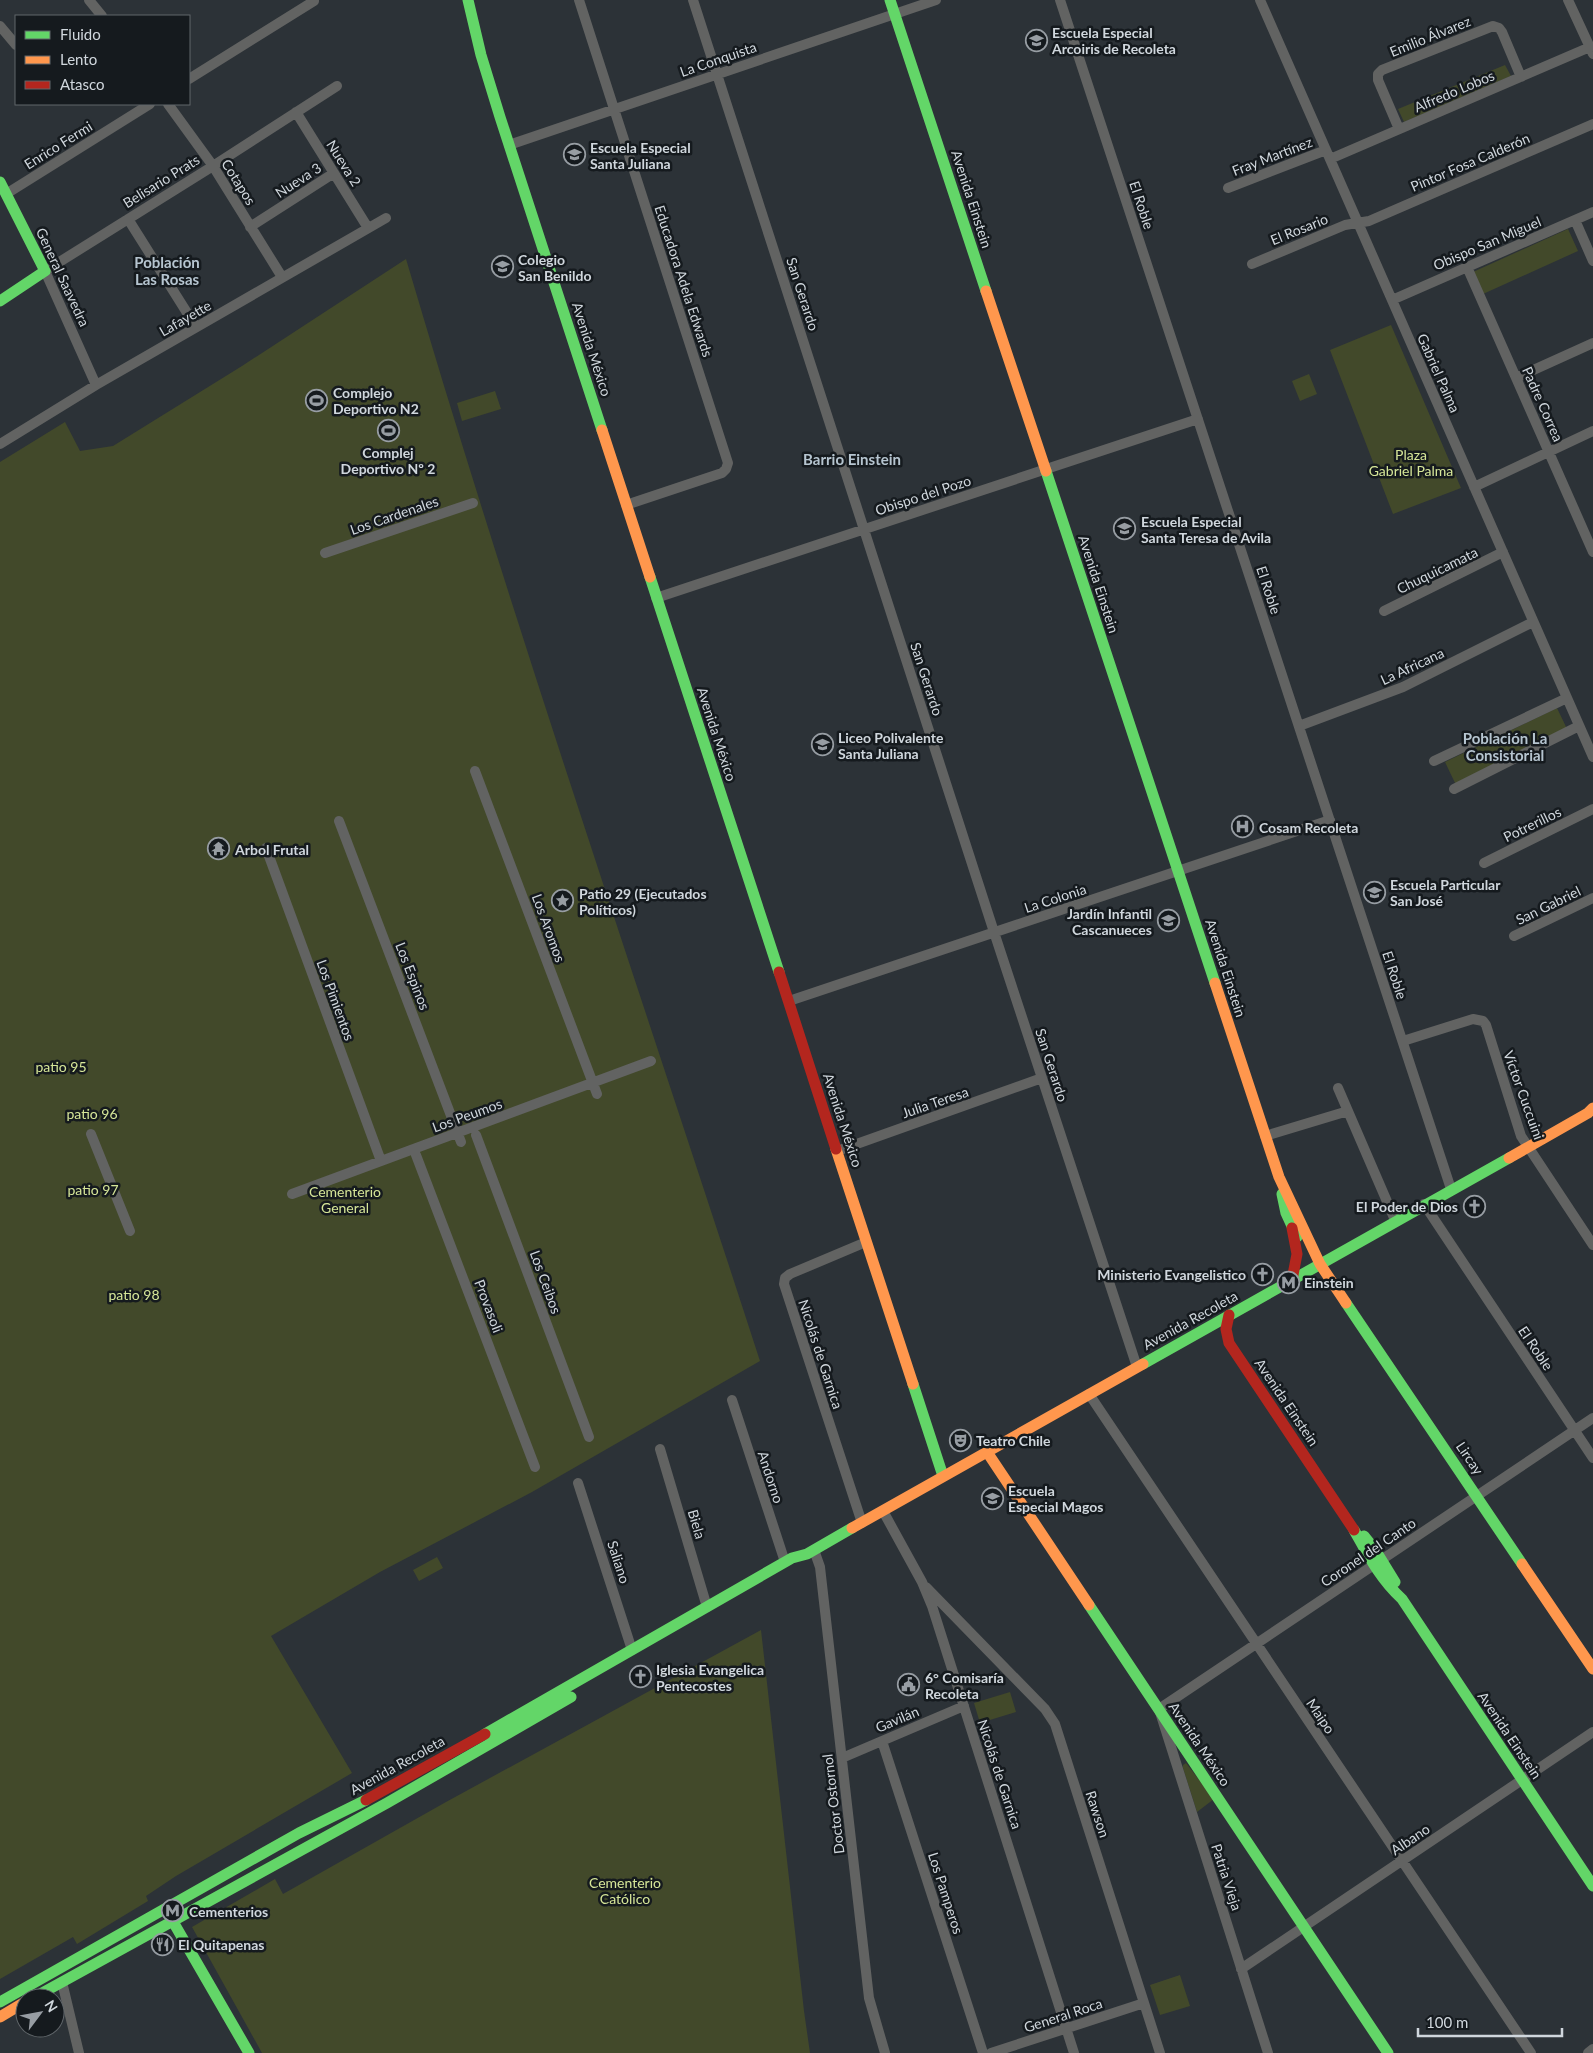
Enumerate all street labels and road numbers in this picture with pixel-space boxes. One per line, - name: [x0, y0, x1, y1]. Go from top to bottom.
- street label: Emilio Álvarez: [1387, 12, 1473, 60]
- street label: La Conquista: [678, 38, 758, 80]
- street label: Alfredo Lobos: [1411, 66, 1497, 116]
- street label: Enrico Fermi: [21, 117, 95, 173]
- street label: Pintor Fosa Calderón: [1408, 129, 1532, 195]
- street label: Fray Martínez: [1229, 133, 1315, 179]
- street label: Nueva 2: [323, 137, 365, 189]
- street label: Avenida Einstein: [948, 148, 996, 250]
- street label: Belisario Prats: [120, 151, 202, 211]
- street label: Cotapos: [218, 156, 260, 208]
- street label: Nueva 3: [272, 159, 324, 201]
- street label: El Roble: [1126, 179, 1158, 231]
- street label: Educadora Adela Edwards: [651, 203, 717, 359]
- street label: El Rosario: [1268, 210, 1330, 248]
- street label: Obispo San Miguel: [1430, 213, 1544, 273]
- street label: General Saavedra: [33, 225, 93, 329]
- street label: San Gerardo: [783, 255, 823, 333]
- street label: Lafayette: [156, 296, 214, 340]
- street label: Avenida México: [569, 300, 615, 398]
- street label: Gabriel Palma: [1414, 331, 1464, 415]
- street label: Padre Correa: [1519, 364, 1567, 444]
- street label: Obispo del Pozo: [873, 471, 973, 519]
- street label: Los Cardenales: [348, 492, 440, 538]
- street label: Avenida Einstein: [1075, 533, 1123, 635]
- street label: Chuquicamata: [1394, 543, 1480, 597]
- street label: El Roble: [1253, 564, 1285, 616]
- street label: San Gerardo: [907, 640, 947, 718]
- street label: La Africana: [1377, 644, 1447, 688]
- street label: Avenida México: [694, 685, 740, 783]
- street label: Potrerillos: [1500, 803, 1564, 845]
- street label: La Colonia: [1022, 880, 1088, 916]
- street label: San Gabriel: [1513, 882, 1583, 928]
- street label: Los Aromos: [529, 891, 569, 965]
- street label: Avenida Einstein: [1202, 917, 1250, 1019]
- street label: Los Espinos: [392, 940, 434, 1012]
- street label: El Roble: [1379, 949, 1411, 1001]
- street label: Los Pimientos: [313, 957, 359, 1043]
- street label: San Gerardo: [1032, 1026, 1072, 1104]
- street label: Víctor Cuccuini: [1500, 1048, 1548, 1142]
- street label: Avenida México: [820, 1071, 866, 1169]
- street label: Julia Teresa: [899, 1083, 971, 1121]
- street label: Los Peumos: [430, 1095, 504, 1135]
- street label: Los Ceibos: [527, 1248, 565, 1316]
- street label: Provasoli: [471, 1277, 507, 1335]
- street label: Avenida Recoleta: [1140, 1287, 1240, 1353]
- street label: Nicolás de Garnica: [795, 1297, 847, 1411]
- street label: El Roble: [1515, 1323, 1557, 1373]
- street label: Avenida Einstein: [1252, 1355, 1322, 1449]
- street label: Lircay: [1453, 1438, 1488, 1478]
- street label: Andorno: [755, 1449, 787, 1505]
- street label: Biela: [685, 1507, 709, 1541]
- street label: Coronel del Canto: [1317, 1514, 1419, 1590]
- street label: Saliano: [604, 1539, 634, 1586]
- street label: Avenida Einstein: [1475, 1688, 1545, 1782]
- street label: Maipo: [1303, 1695, 1339, 1737]
- street label: Avenida México: [1166, 1699, 1234, 1789]
- street label: Gavilán: [873, 1702, 921, 1736]
- street label: Nicolás de Garnica: [974, 1717, 1026, 1831]
- street label: Avenida Recoleta: [347, 1732, 447, 1798]
- street label: Doctor Ostornol: [818, 1753, 848, 1855]
- street label: Rawson: [1082, 1788, 1114, 1840]
- street label: Albano: [1387, 1820, 1433, 1858]
- street label: Patria Vieja: [1208, 1842, 1246, 1913]
- street label: Los Pamperos: [925, 1850, 967, 1936]
- street label: General Roca: [1022, 1994, 1104, 2036]

